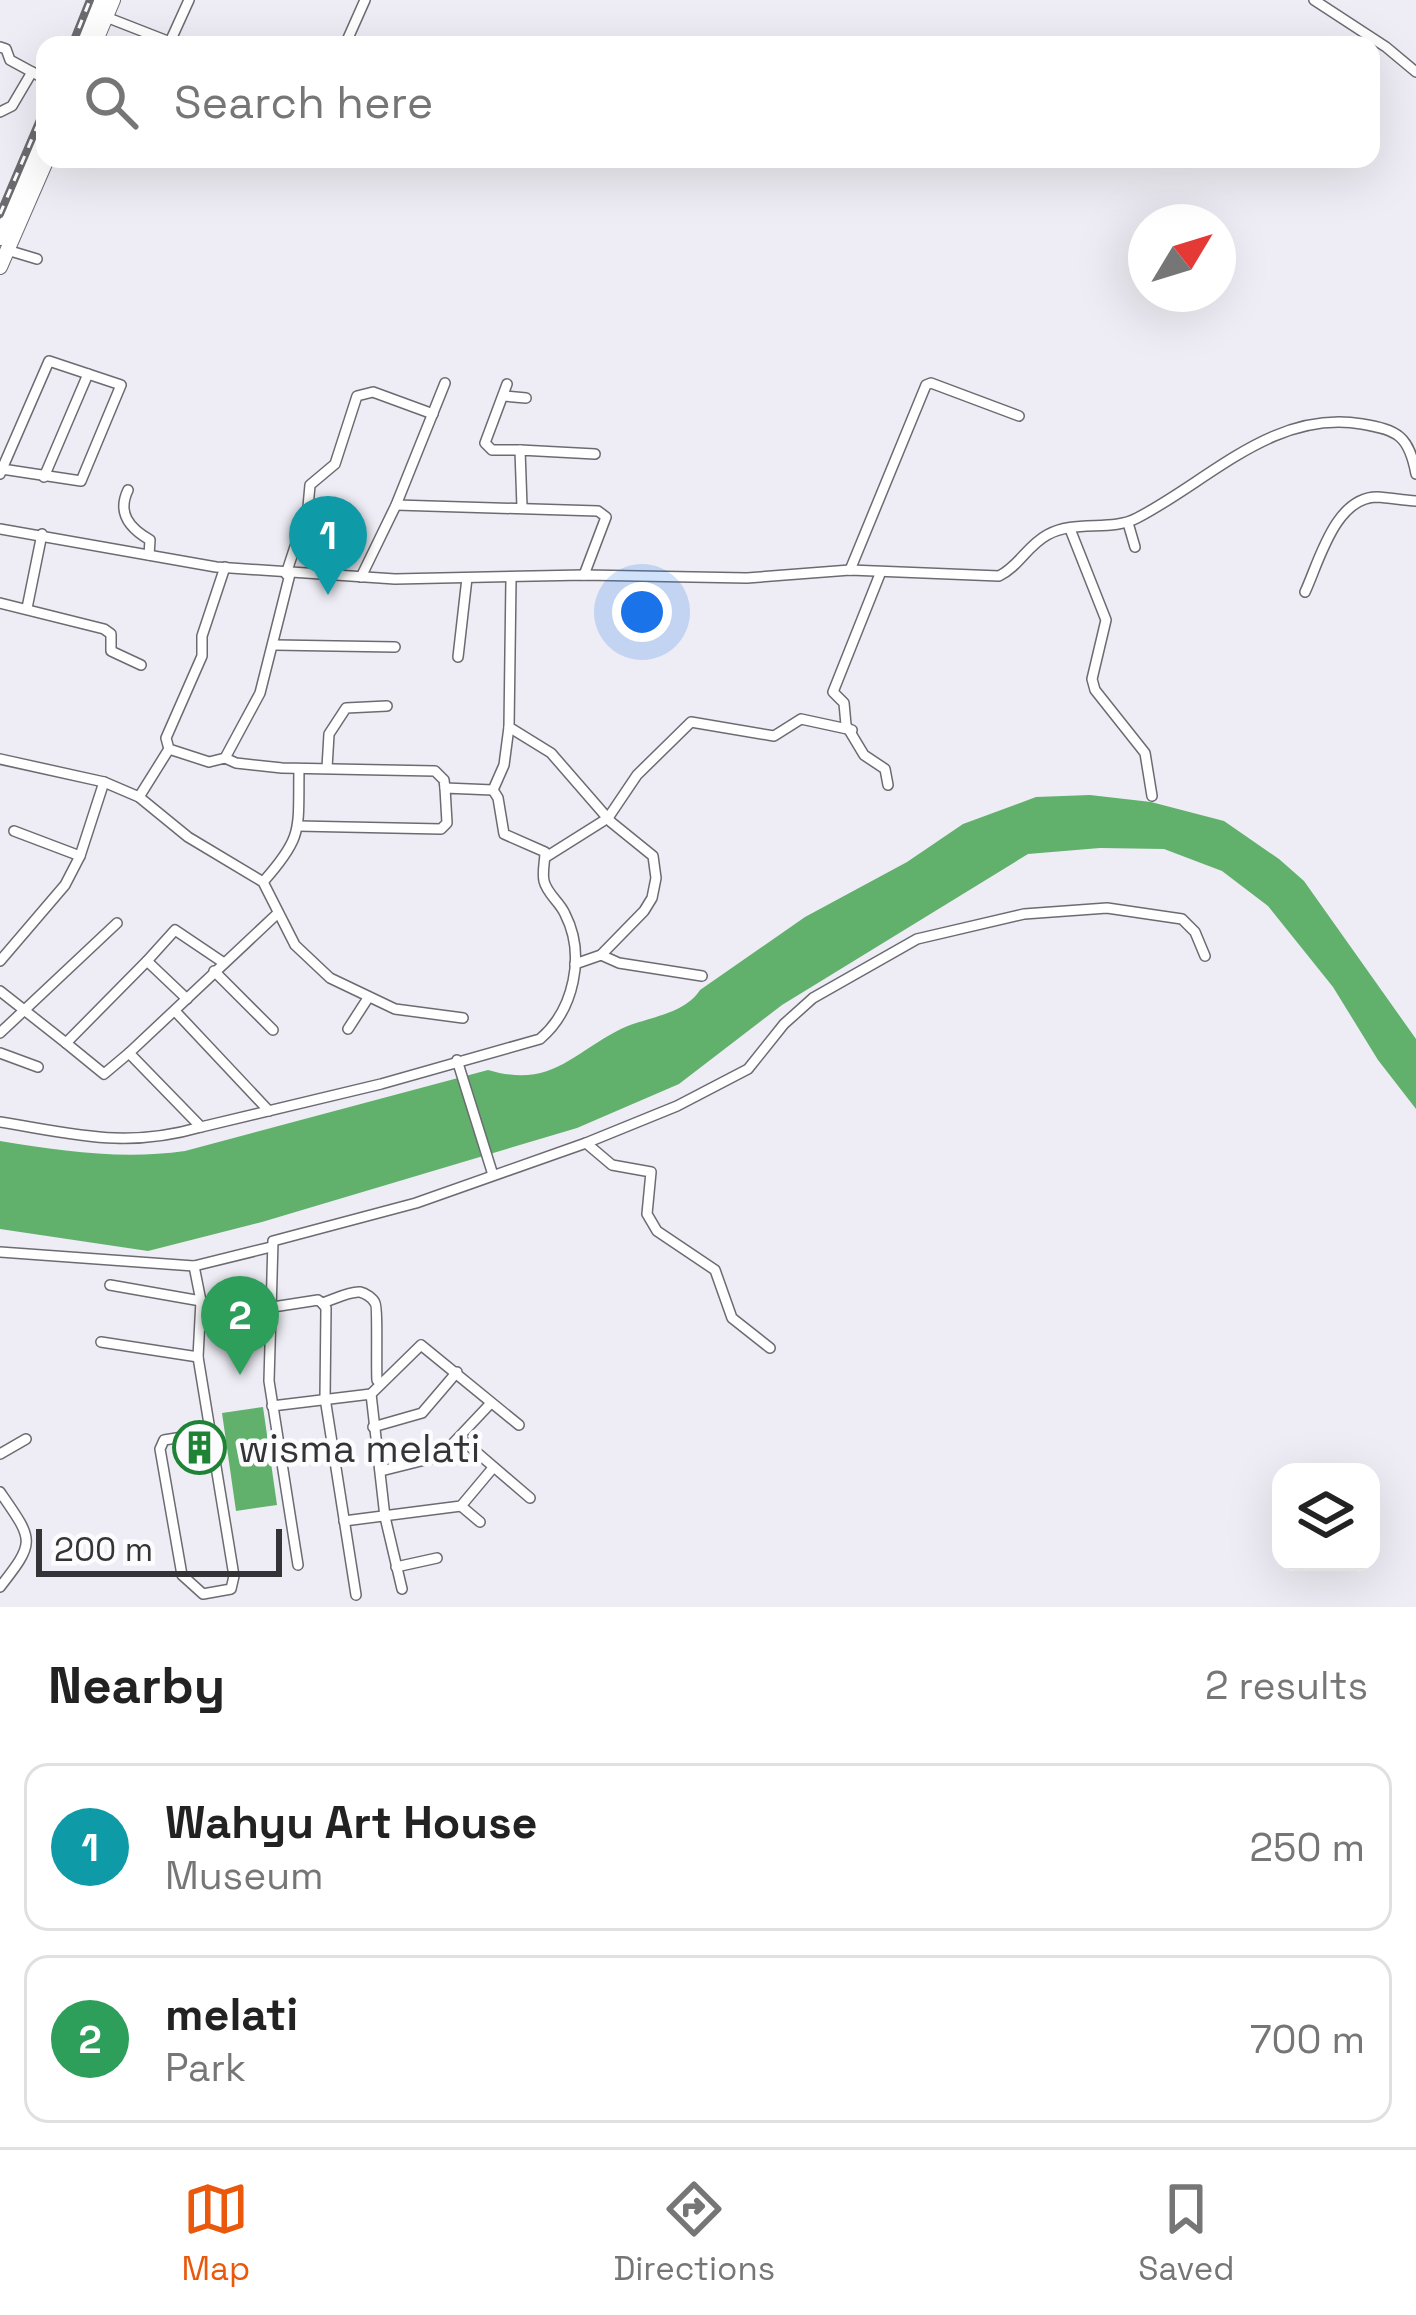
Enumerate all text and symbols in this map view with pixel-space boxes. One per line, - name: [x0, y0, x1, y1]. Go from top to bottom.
- search box: [36, 36, 1380, 168]
- icon: search: [78, 69, 144, 135]
- text: Search here: [174, 74, 433, 131]
- north arrow: [1128, 204, 1236, 312]
- pin: 1: [289, 496, 367, 595]
- your location: [612, 582, 672, 642]
- pin: 2: [201, 1276, 279, 1375]
- building icon: wisma melati: [171, 1420, 227, 1476]
- place label: wisma melati: [238, 1424, 480, 1473]
- map controls: [1272, 1463, 1380, 1571]
- button: layers: [1272, 1463, 1380, 1571]
- scale bar: [36, 1523, 282, 1576]
- text: 200 m: [54, 1529, 153, 1571]
- text: Nearby: [48, 1653, 225, 1718]
- text: 2 results: [1205, 1661, 1368, 1710]
- text: Wahyu Art House: [165, 1794, 537, 1851]
- text: 1: [81, 1823, 99, 1872]
- text: 250 m: [1250, 1823, 1365, 1872]
- text: Museum: [165, 1851, 324, 1900]
- text: melati: [165, 1986, 298, 2043]
- text: 2: [78, 2015, 102, 2064]
- text: 700 m: [1250, 2015, 1365, 2064]
- text: Park: [165, 2043, 246, 2092]
- tab: Map: [182, 2176, 250, 2290]
- tab: Directions: [613, 2176, 775, 2290]
- tab: Saved: [1138, 2176, 1234, 2290]

